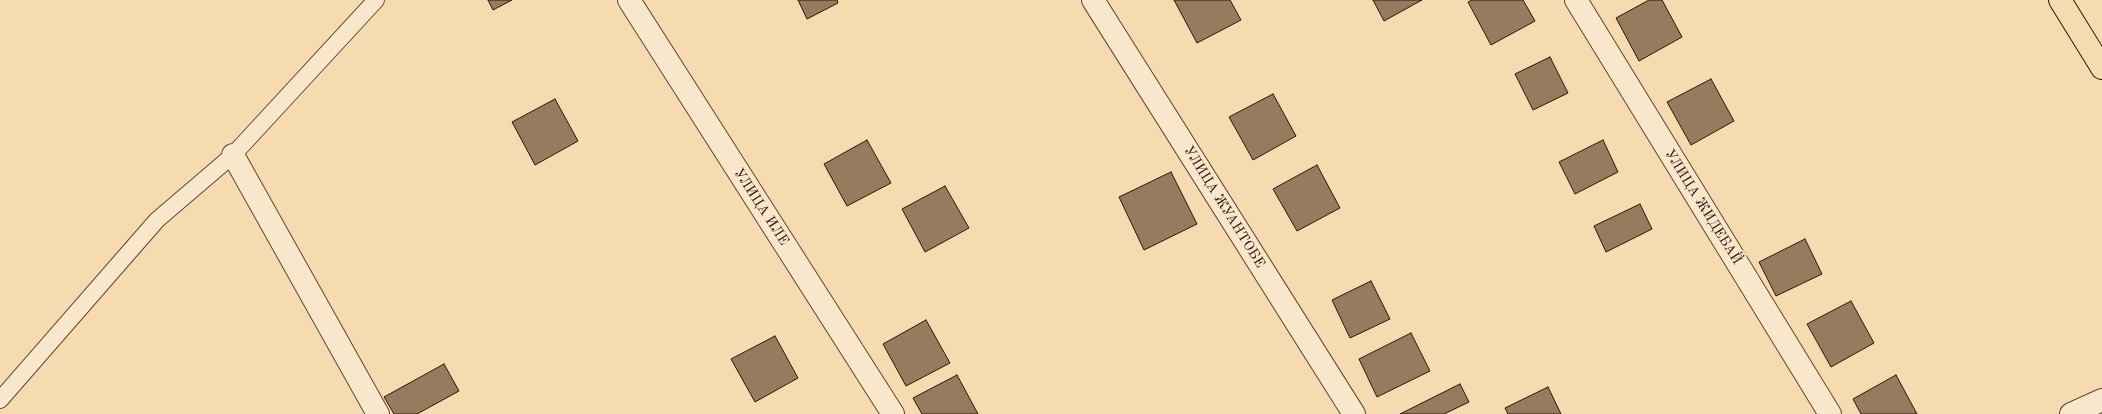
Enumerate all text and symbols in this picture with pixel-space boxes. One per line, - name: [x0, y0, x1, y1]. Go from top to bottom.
- street label: УЛИЦА ЖУАНТОБЕ: [1180, 143, 1268, 271]
- street label: УЛИЦА ЖИДЕБАЙ: [1661, 146, 1745, 268]
- street label: УЛИЦА ИЛЕ: [730, 165, 792, 249]

